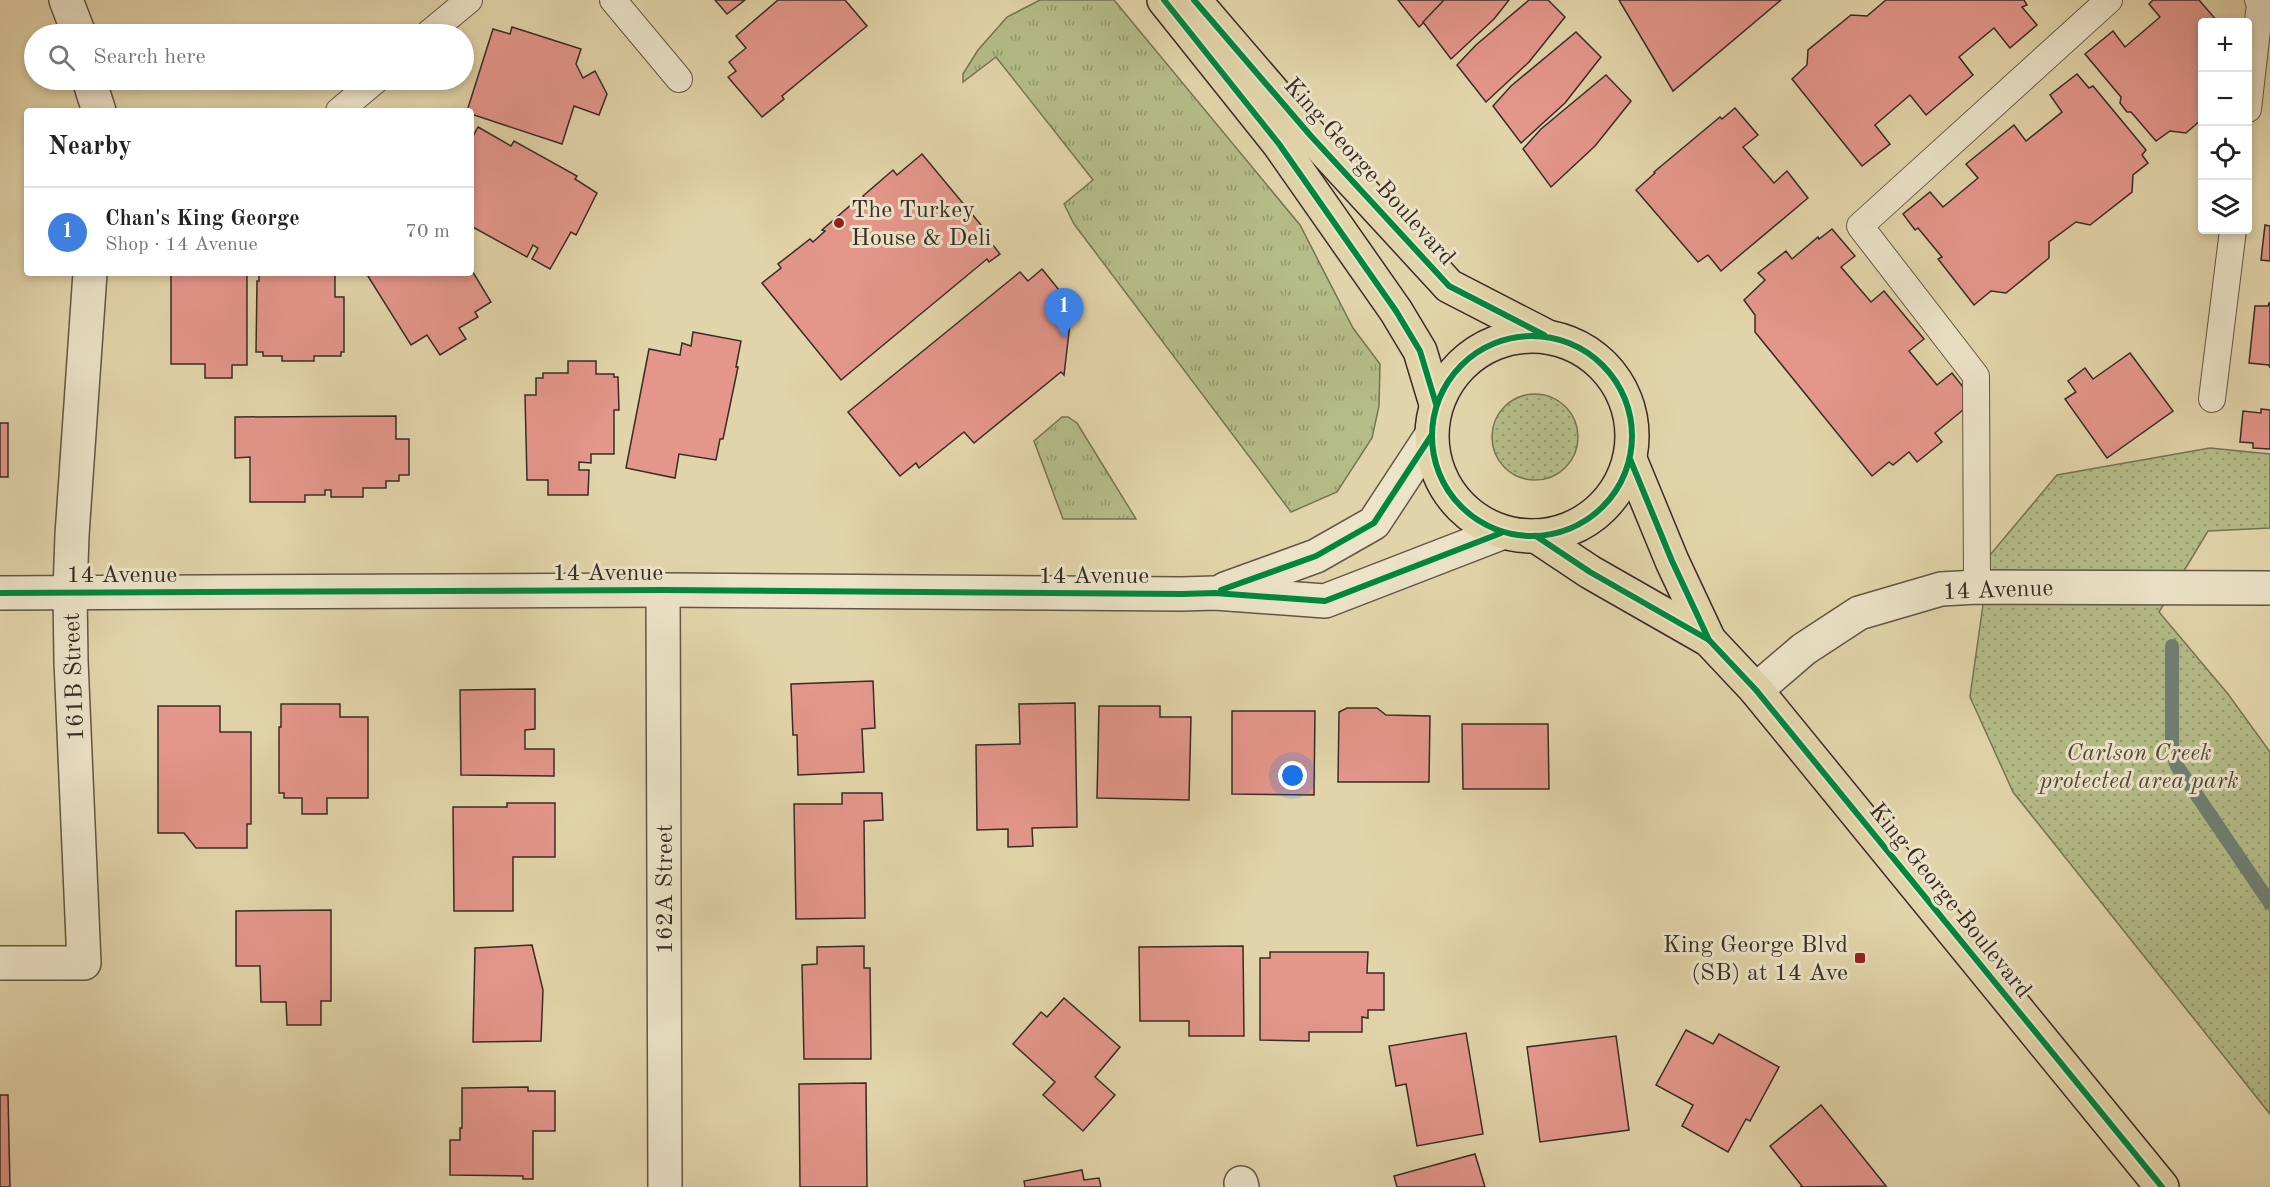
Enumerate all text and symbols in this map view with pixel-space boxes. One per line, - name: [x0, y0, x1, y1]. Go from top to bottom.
- map controls: [2198, 18, 2252, 234]
- button: +: [2198, 18, 2252, 72]
- search box: [24, 24, 474, 90]
- icon: search: [45, 41, 78, 74]
- text: Search here: [93, 46, 206, 68]
- button: −: [2198, 72, 2252, 126]
- street label: King George Boulevard: [1278, 74, 1459, 271]
- button: locate: [2198, 126, 2252, 180]
- text: Nearby: [48, 134, 132, 160]
- button: layers: [2198, 180, 2252, 234]
- place label: The Turkey House & Deli: [851, 199, 991, 251]
- text: Chan's King George: [105, 208, 300, 230]
- marker: The Turkey House & Deli: [832, 216, 846, 230]
- text: 1: [62, 222, 73, 242]
- text: 70 m: [405, 222, 450, 242]
- text: Shop · 14 Avenue: [105, 235, 258, 255]
- pin: 1: [1044, 288, 1084, 338]
- street label: 14 Avenue: [553, 562, 663, 586]
- street label: 14 Avenue: [67, 564, 177, 588]
- street label: 14 Avenue: [1039, 565, 1149, 589]
- street label: 14 Avenue: [1942, 577, 2054, 605]
- street label: 161B Street: [61, 612, 89, 742]
- park label: Carlson Creek protected area park: [2037, 742, 2239, 794]
- your location: [1278, 761, 1307, 790]
- street label: King George Boulevard: [1864, 799, 2035, 1003]
- street label: 162A Street: [654, 824, 678, 954]
- place label: King George Blvd (SB) at 14 Ave: [1663, 934, 1848, 986]
- marker: King George Blvd (SB) at 14 Ave: [1853, 951, 1867, 965]

